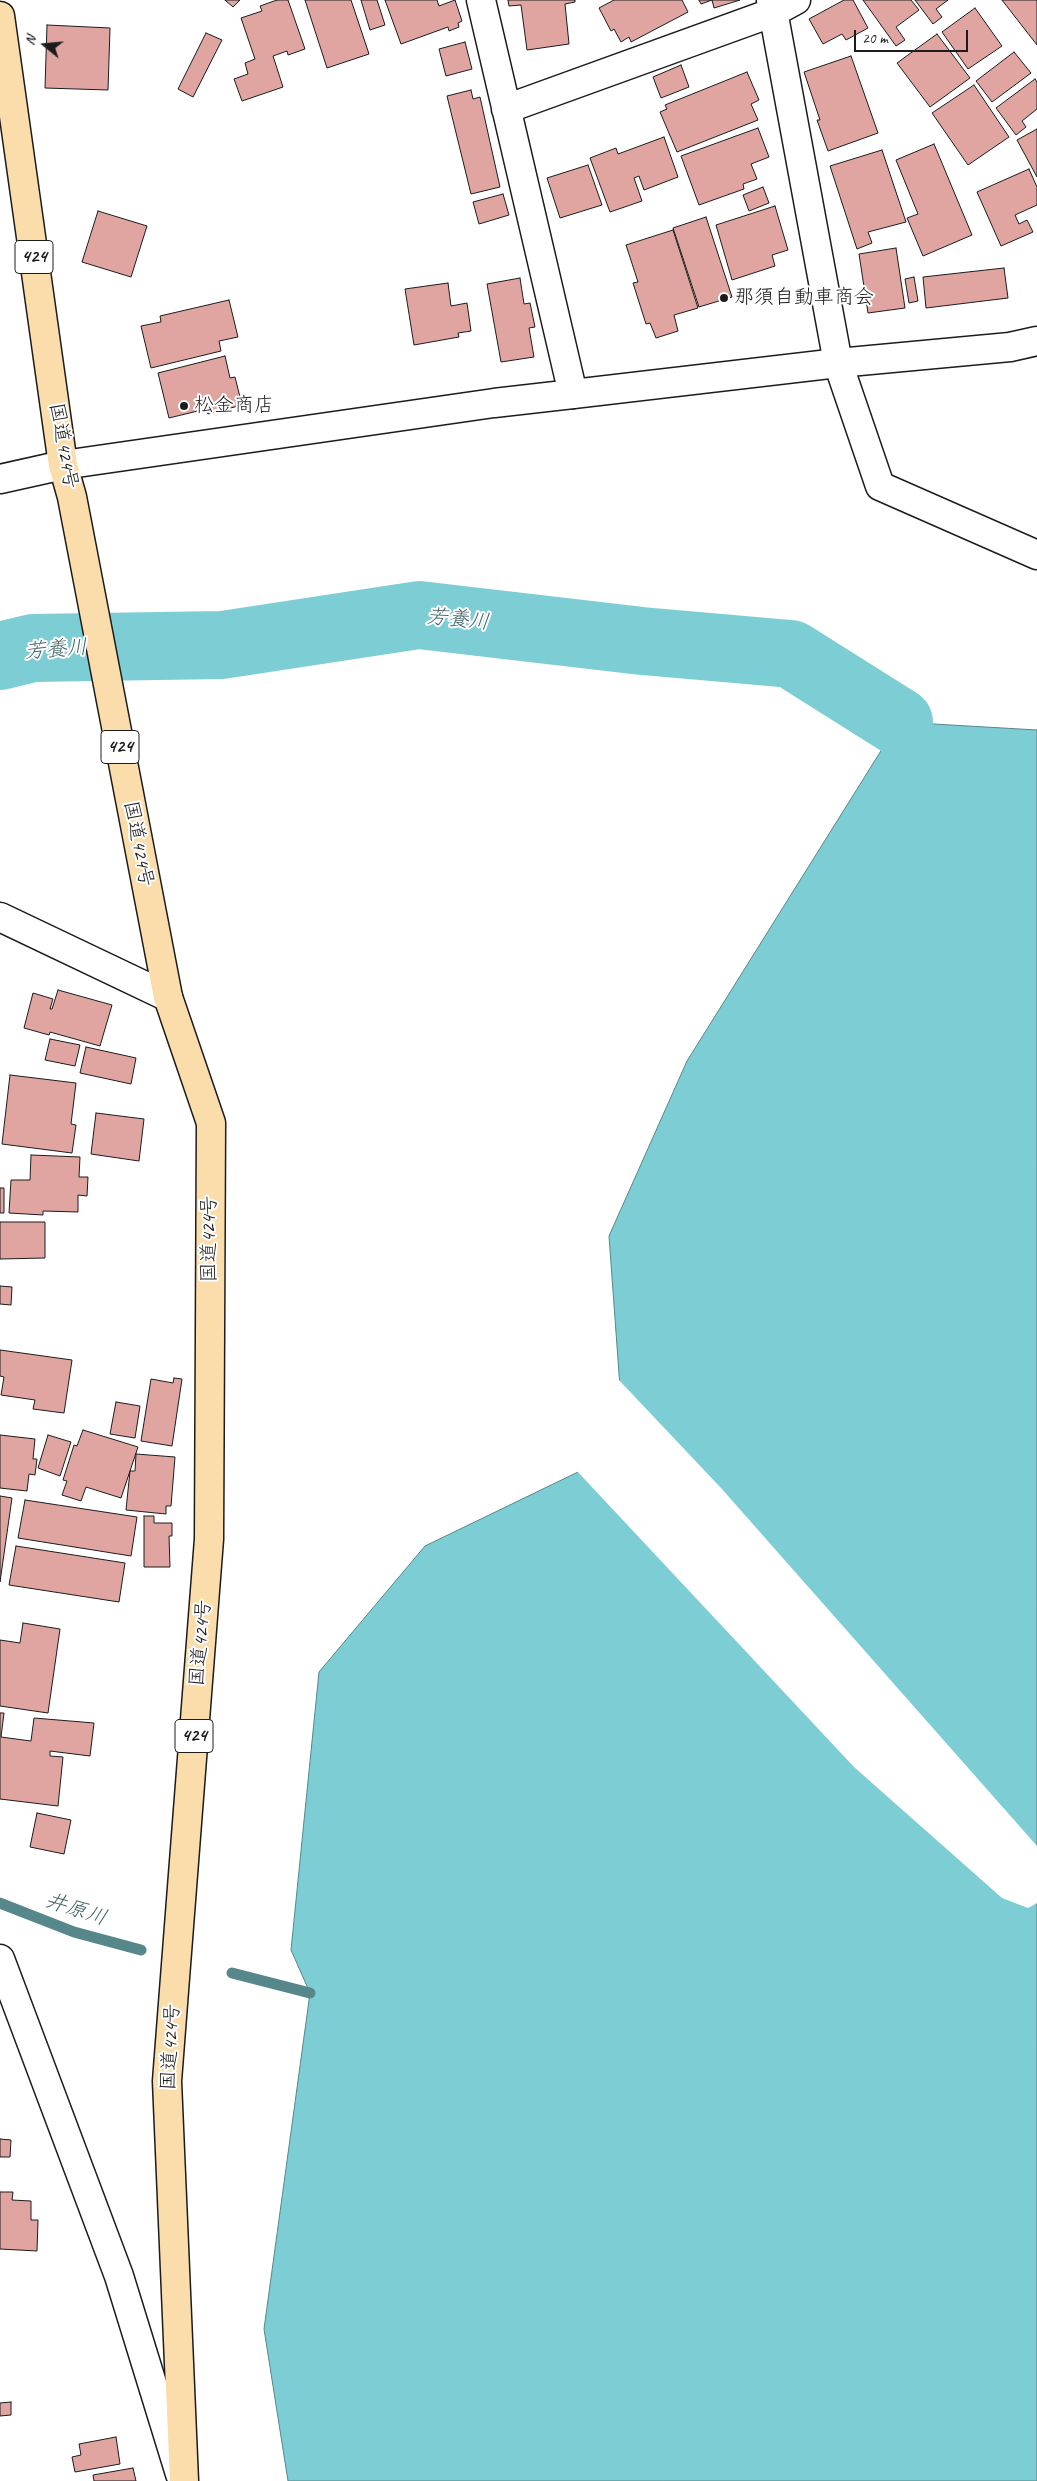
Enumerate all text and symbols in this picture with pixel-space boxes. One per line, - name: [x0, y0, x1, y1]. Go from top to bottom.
- north arrow: [20, 20, 70, 70]
- scale bar: [857, 20, 971, 52]
- text: 20 m: [862, 29, 888, 48]
- text: N: [21, 34, 40, 47]
- road number: 424: [15, 240, 53, 274]
- place label: 那須自動車商会: [734, 286, 874, 310]
- marker: 那須自動車商会: [718, 292, 730, 304]
- place label: 松金商店: [194, 394, 274, 418]
- marker: 松金商店: [178, 400, 190, 412]
- street label: 国道424号: [44, 401, 82, 491]
- water label: 芳養川: [425, 604, 491, 636]
- water label: 芳養川: [24, 635, 88, 665]
- road number: 424: [101, 730, 139, 764]
- street label: 国道424号: [118, 799, 158, 889]
- street label: 国道424号: [198, 1196, 222, 1282]
- street label: 国道424号: [185, 1599, 217, 1687]
- road number: 424: [175, 1720, 213, 1752]
- water label: 井原川: [42, 1888, 110, 1932]
- street label: 国道424号: [157, 2003, 185, 2091]

